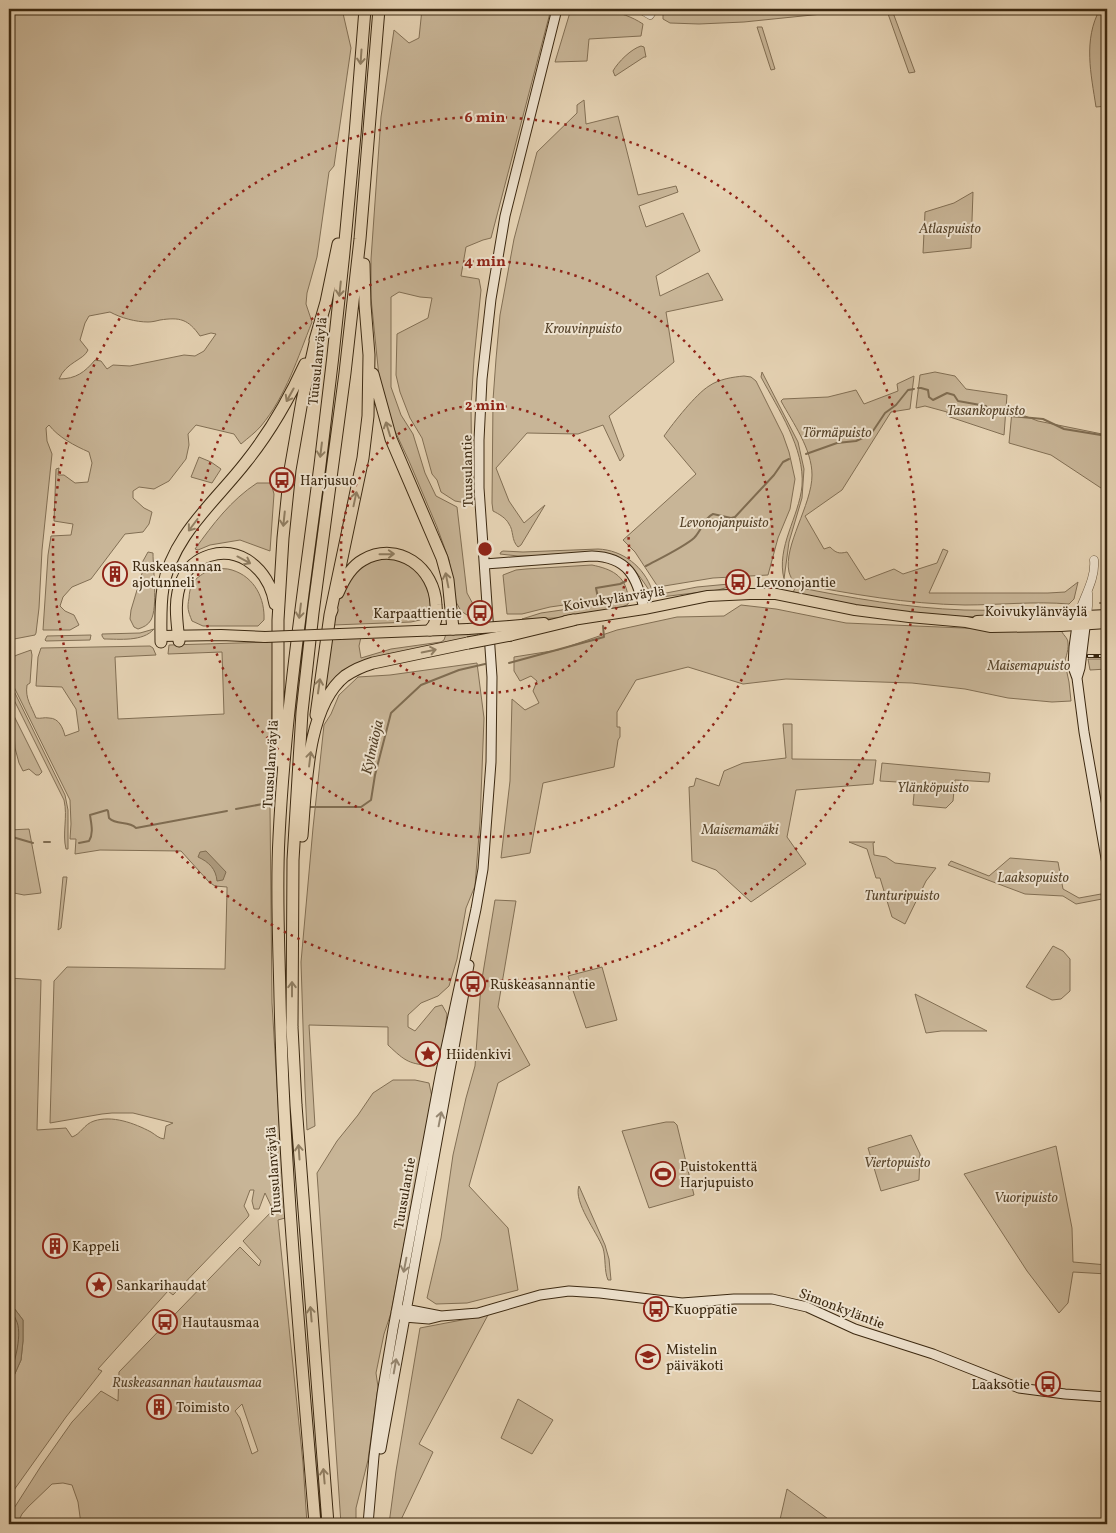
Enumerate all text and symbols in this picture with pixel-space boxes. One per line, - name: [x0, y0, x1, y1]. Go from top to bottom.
- one-way arrow: [357, 49, 366, 65]
- text: 6 min: [465, 108, 506, 129]
- park label: Atlaspuisto: [918, 220, 982, 239]
- text: 4 min: [464, 252, 506, 273]
- one-way arrow: [335, 281, 345, 297]
- street label: Tuusulanväylä: [304, 316, 333, 406]
- park label: Krouvinpuisto: [544, 320, 622, 339]
- one-way arrow: [285, 388, 295, 402]
- text: 2 min: [465, 396, 505, 417]
- park label: Tasankopuisto: [947, 402, 1026, 421]
- one-way arrow: [383, 422, 393, 438]
- park label: Törmäpuisto: [802, 424, 872, 443]
- street label: Tuusulantie: [458, 434, 479, 507]
- one-way arrow: [316, 442, 326, 458]
- bus stop icon: Harjusuo: [269, 467, 295, 493]
- place label: Harjusuo: [300, 472, 357, 491]
- one-way arrow: [351, 492, 360, 508]
- one-way arrow: [280, 511, 289, 527]
- park label: Levonojanpuisto: [679, 514, 769, 533]
- one-way arrow: [187, 518, 198, 531]
- centre of rings: [476, 540, 494, 558]
- one-way arrow: [379, 550, 395, 559]
- one-way arrow: [237, 555, 252, 565]
- place label: Ruskeasannan ajotunneli: [132, 558, 222, 593]
- building icon: Ruskeasannan ajotunneli: [102, 561, 128, 587]
- bus stop icon: Levonojantie: [725, 569, 751, 595]
- one-way arrow: [442, 573, 451, 589]
- place label: Levonojantie: [756, 574, 836, 593]
- street label: Koivukylänväylä: [562, 582, 666, 617]
- bus stop icon: Karpaattientie: [467, 600, 493, 626]
- one-way arrow: [295, 603, 305, 619]
- street label: Koivukylänväylä: [985, 603, 1087, 622]
- place label: Karpaattientie: [373, 605, 462, 624]
- one-way arrow: [421, 646, 437, 656]
- park label: Maisemapuisto: [987, 657, 1071, 676]
- one-way arrow: [314, 678, 324, 694]
- water label: Kylmäoja: [357, 718, 390, 777]
- street label: Tuusulanväylä: [259, 719, 284, 809]
- one-way arrow: [305, 751, 315, 767]
- park label: Ylänköpuisto: [897, 779, 970, 798]
- park label: Maisemamäki: [700, 821, 779, 840]
- park label: Laaksopuisto: [997, 869, 1070, 888]
- park label: Tunturipuisto: [864, 887, 940, 906]
- bus stop icon: Ruskeasannantie: [460, 971, 486, 997]
- place label: Ruskeasannantie: [490, 976, 596, 995]
- one-way arrow: [287, 982, 297, 998]
- place icon: Hiidenkivi: [415, 1041, 441, 1067]
- place label: Hiidenkivi: [446, 1046, 511, 1065]
- one-way arrow: [436, 1111, 446, 1127]
- street label: Tuusulanväylä: [262, 1126, 287, 1216]
- one-way arrow: [294, 1144, 304, 1160]
- park label: Viertopuisto: [864, 1154, 931, 1173]
- street label: Tuusulantie: [390, 1156, 421, 1231]
- place label: Puistokenttä Harjupuisto: [680, 1158, 757, 1193]
- sports icon: Puistokenttä Harjupuisto: [650, 1161, 676, 1187]
- park label: Vuoripuisto: [994, 1189, 1059, 1208]
- building icon: Kappeli: [42, 1233, 68, 1259]
- place label: Kappeli: [72, 1238, 120, 1257]
- one-way arrow: [400, 1256, 409, 1272]
- place icon: Sankarihaudat: [86, 1272, 112, 1298]
- place label: Sankarihaudat: [116, 1277, 207, 1296]
- street label: Simonkyläntie: [796, 1284, 888, 1335]
- bus stop icon: Kuoppatie: [643, 1296, 669, 1322]
- place label: Kuoppatie: [674, 1301, 738, 1320]
- one-way arrow: [306, 1306, 316, 1322]
- bus stop icon: Hautausmaa: [152, 1309, 178, 1335]
- place label: Hautausmaa: [182, 1314, 260, 1333]
- place label: Mistelin päiväkoti: [666, 1341, 724, 1376]
- school or university icon: Mistelin päiväkoti: [635, 1344, 661, 1370]
- one-way arrow: [390, 1359, 400, 1375]
- bus stop icon: Laaksotie: [1035, 1371, 1061, 1397]
- park label: Ruskeasannan hautausmaa: [112, 1374, 262, 1393]
- place label: Laaksotie: [971, 1376, 1030, 1395]
- building icon: Toimisto: [146, 1394, 172, 1420]
- place label: Toimisto: [176, 1399, 230, 1418]
- one-way arrow: [319, 1468, 329, 1484]

